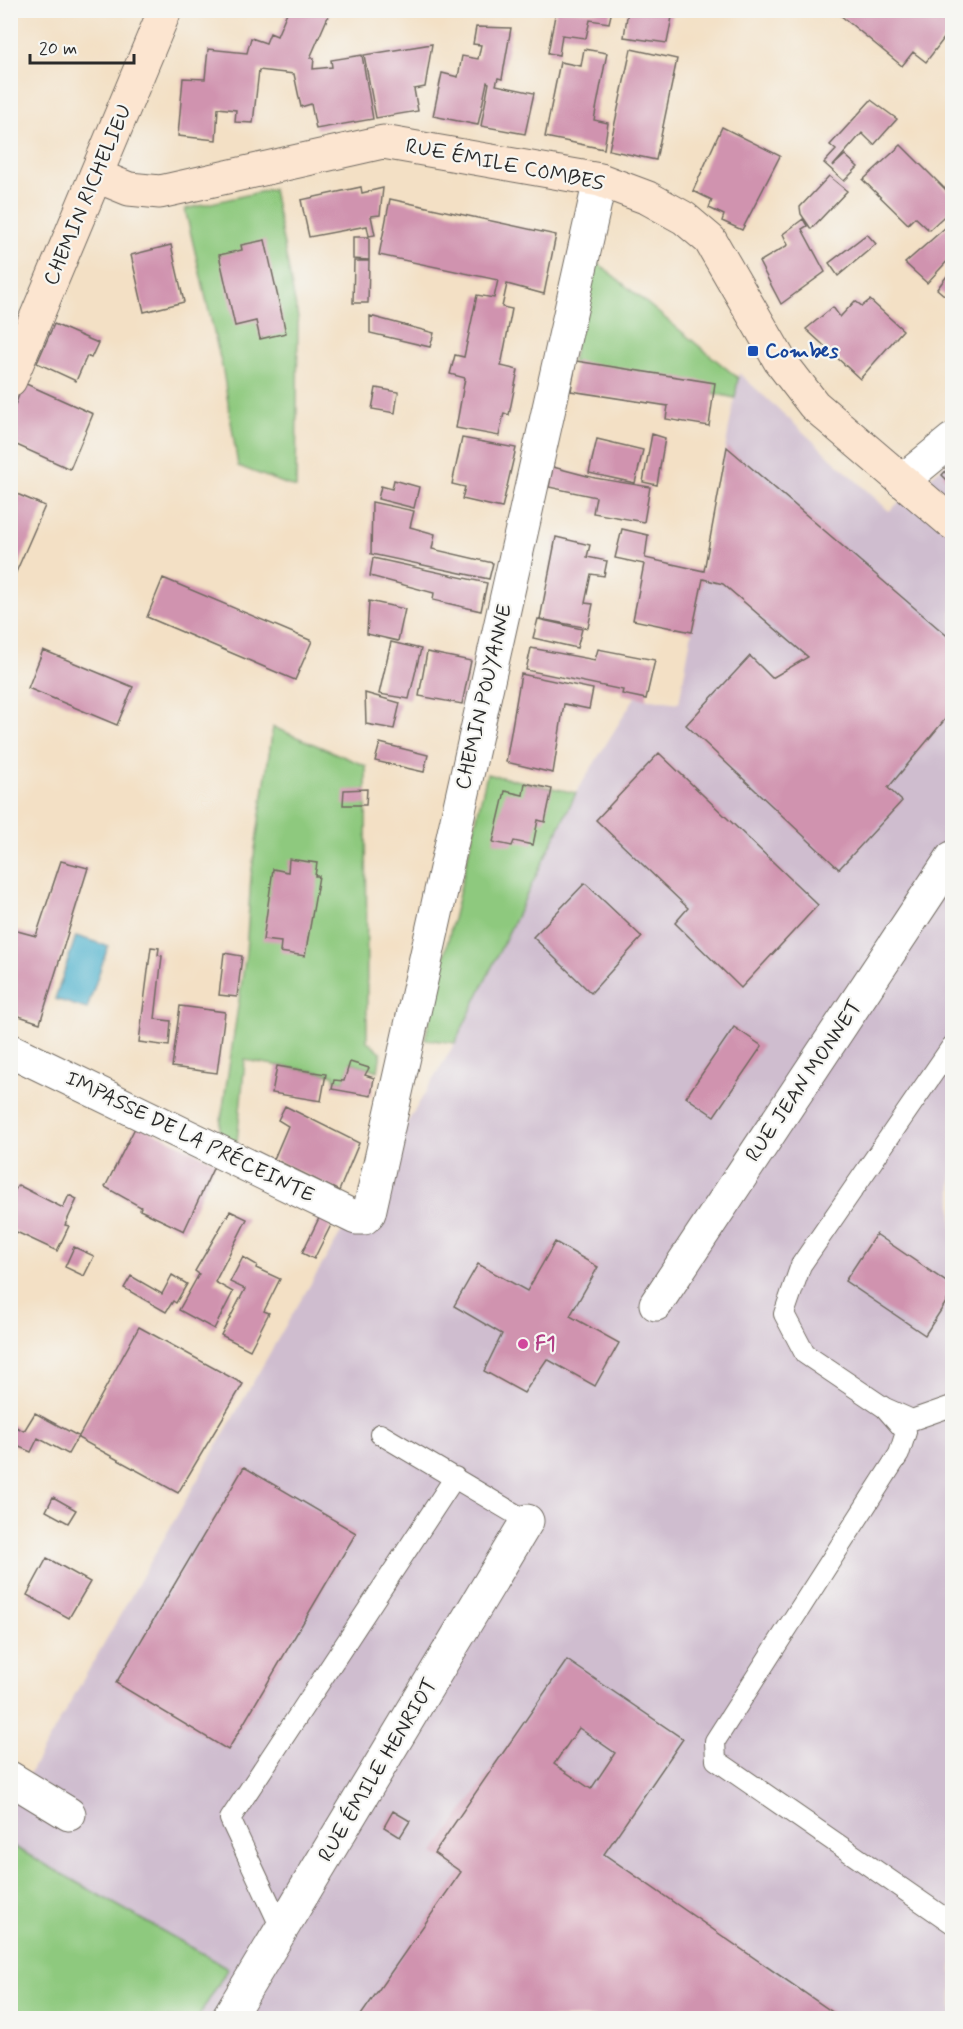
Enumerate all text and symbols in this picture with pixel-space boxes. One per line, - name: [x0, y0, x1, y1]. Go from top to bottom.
- scale bar: [30, 27, 134, 65]
- text: 20 m: [39, 37, 77, 61]
- street label: CHEMIN RICHELIEU: [37, 100, 139, 290]
- street label: RUE ÉMILE COMBES: [403, 132, 607, 198]
- place label: Combes: [765, 337, 839, 365]
- marker: Combes: [746, 344, 760, 358]
- street label: CHEMIN POUYANNE: [449, 601, 519, 793]
- street label: RUE JEAN MONNET: [739, 994, 869, 1168]
- street label: IMPASSE DE LA PRÉCEINTE: [61, 1064, 319, 1210]
- place label: F1: [535, 1330, 556, 1358]
- marker: F1: [516, 1337, 530, 1351]
- street label: RUE ÉMILE HENRIOT: [312, 1673, 444, 1867]

